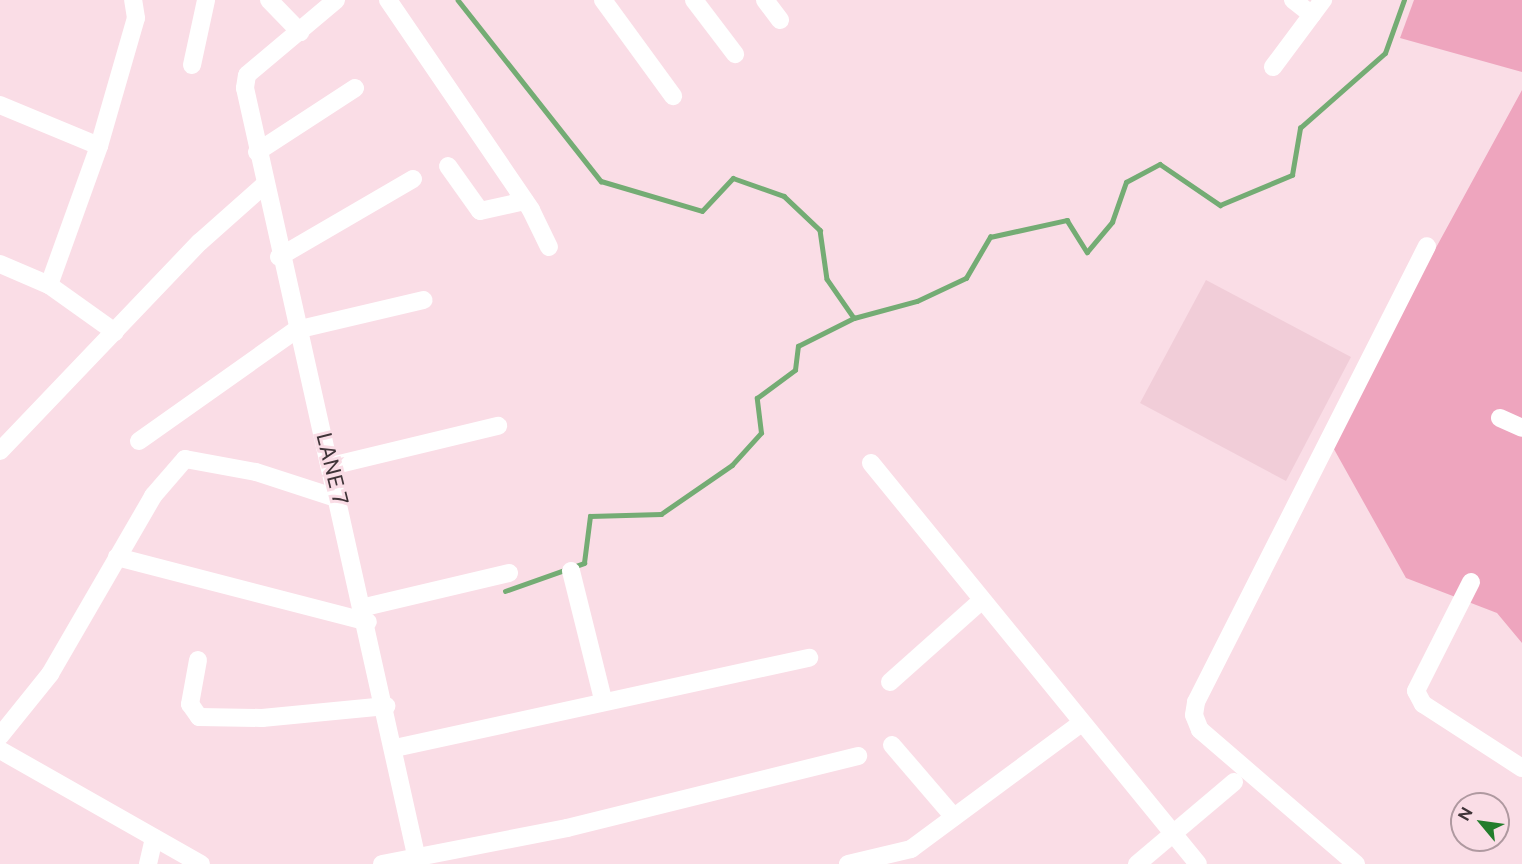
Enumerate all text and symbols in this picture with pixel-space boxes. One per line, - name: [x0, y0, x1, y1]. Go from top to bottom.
- street label: LANE 7: [311, 430, 353, 508]
- north arrow: [1450, 792, 1510, 852]
- text: N: [1454, 804, 1477, 824]

